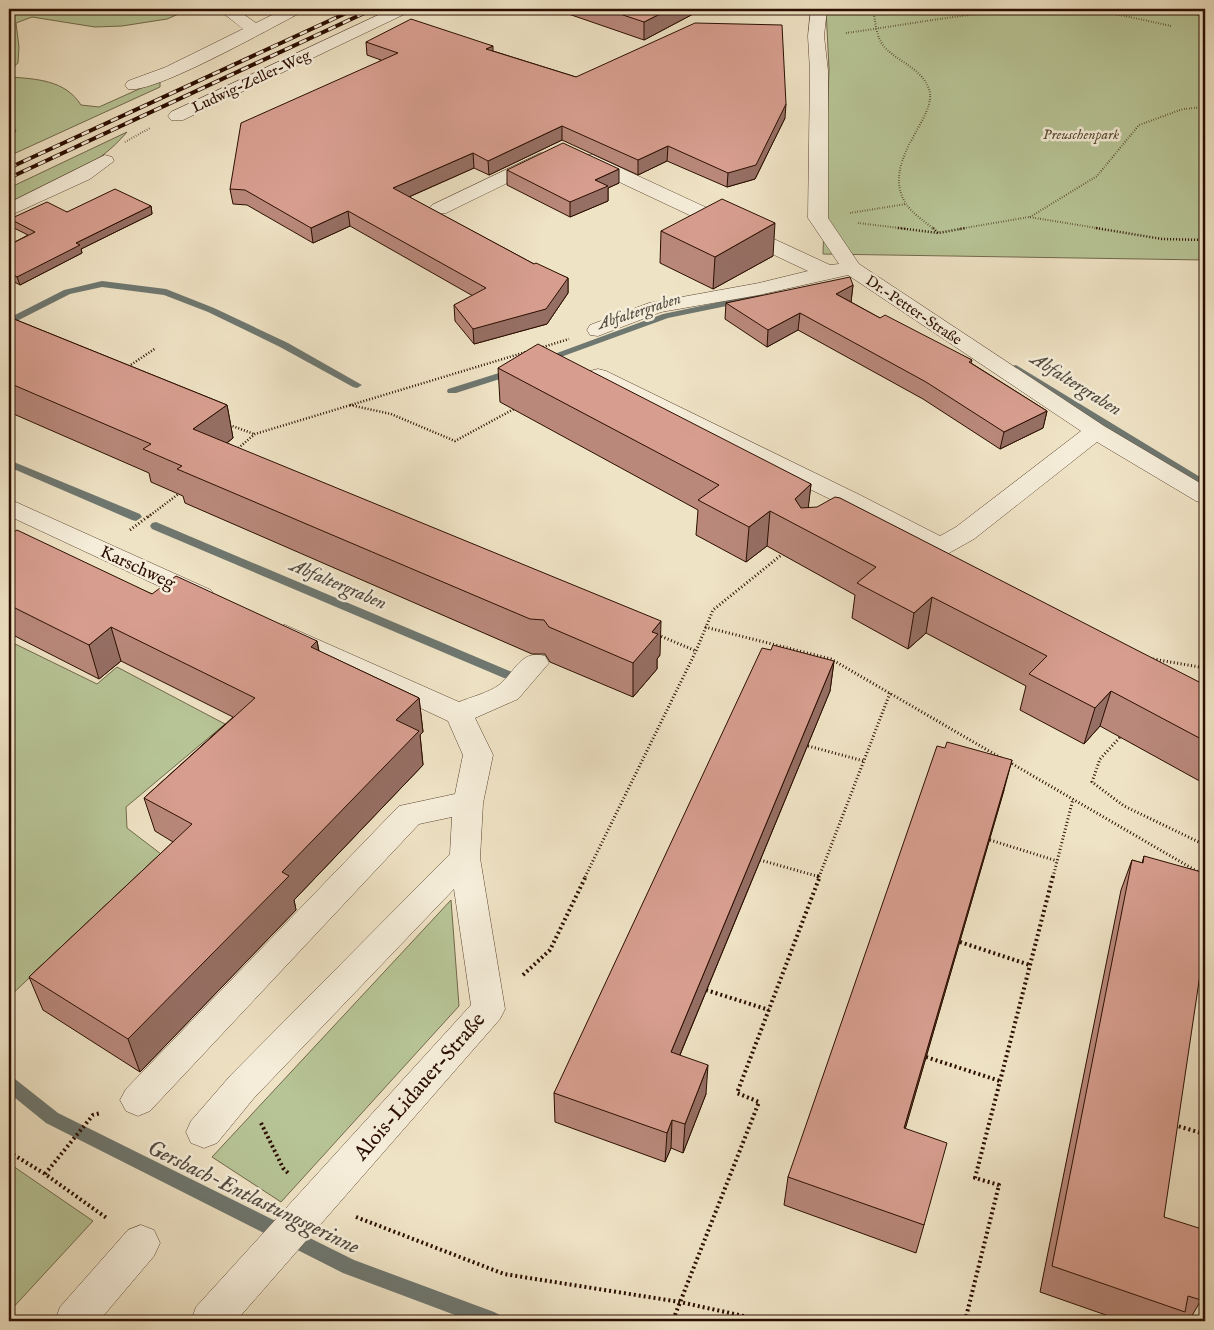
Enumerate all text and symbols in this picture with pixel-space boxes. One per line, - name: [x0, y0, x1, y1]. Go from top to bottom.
- street label: Ludwig-Zeller-Weg: [189, 45, 314, 117]
- park label: Preuschenpark: [1043, 125, 1119, 144]
- street label: Dr.-Petter-Straße: [862, 271, 966, 350]
- water label: Abfaltergraben: [594, 289, 684, 335]
- water label: Abfaltergraben: [1024, 346, 1126, 422]
- street label: Karschweg: [96, 541, 179, 596]
- water label: Abfaltergraben: [285, 553, 390, 616]
- street label: Alois-Lidauer-Straße: [348, 1007, 492, 1167]
- water label: Gersbach-Entlastungsgerinne: [142, 1134, 364, 1262]

